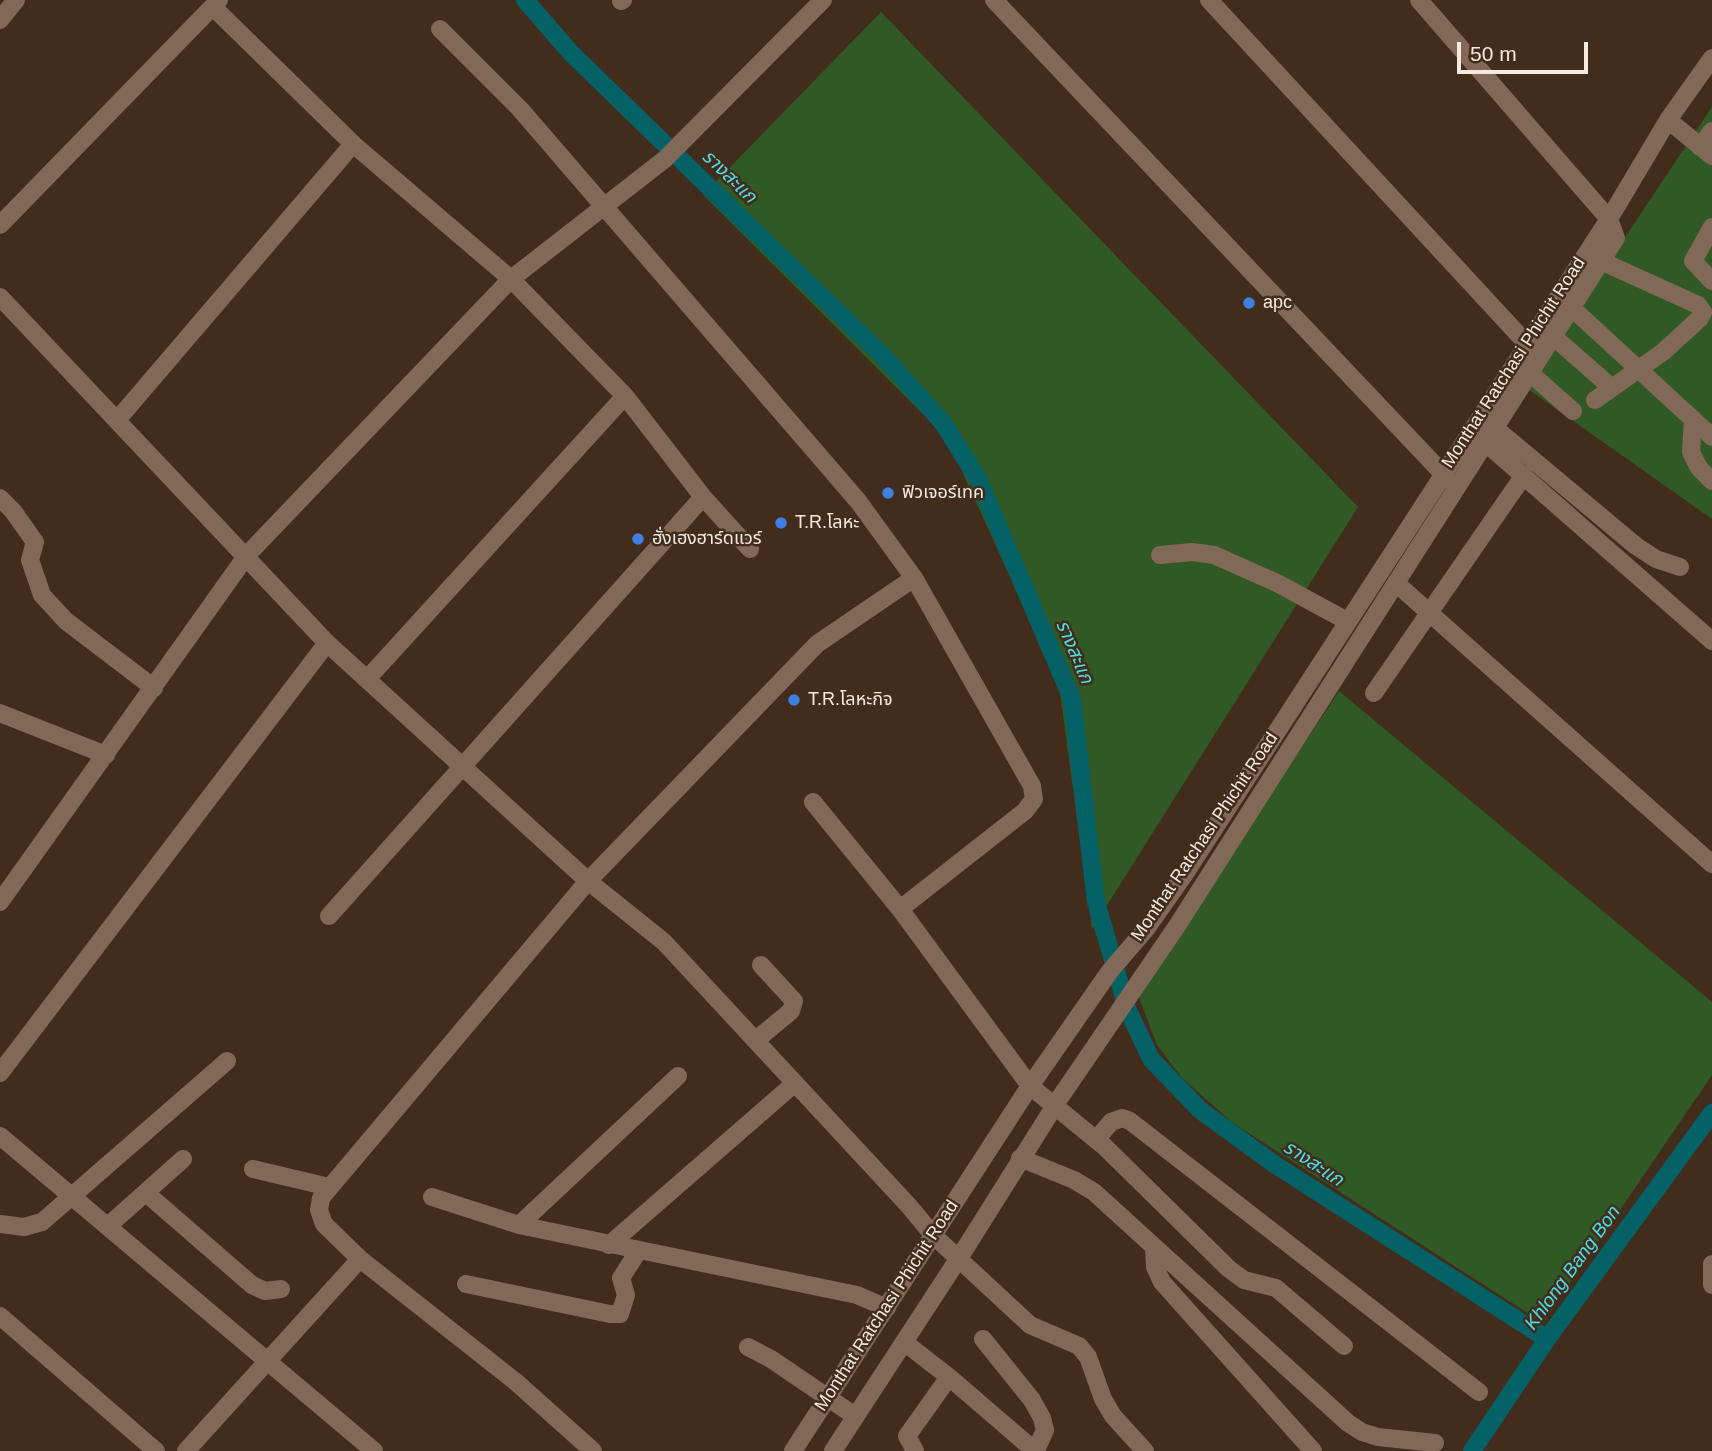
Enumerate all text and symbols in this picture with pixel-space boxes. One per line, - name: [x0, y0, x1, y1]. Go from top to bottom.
- scale bar: [1460, 28, 1591, 72]
- text: 50 m: [1470, 42, 1517, 65]
- water label: รางสะแก: [697, 146, 761, 208]
- street label: Monthat Ratchasi Phichit Road: [1438, 253, 1590, 473]
- place label: apc: [1263, 292, 1292, 314]
- marker: apc: [1241, 295, 1257, 311]
- place label: ฟิวเจอร์เทค: [902, 482, 984, 504]
- marker: ฟิวเจอร์เทค: [880, 485, 896, 501]
- place label: T.R.โลหะ: [795, 512, 859, 534]
- marker: T.R.โลหะ: [773, 515, 789, 531]
- place label: ฮั่งเฮงฮาร์ดแวร์: [652, 528, 762, 550]
- marker: ฮั่งเฮงฮาร์ดแวร์: [630, 531, 646, 547]
- water label: รางสะแก: [1050, 617, 1098, 687]
- place label: T.R.โลหะกิจ: [808, 689, 893, 711]
- marker: T.R.โลหะกิจ: [786, 692, 802, 708]
- street label: Monthat Ratchasi Phichit Road: [1127, 729, 1283, 945]
- water label: รางสะแก: [1279, 1136, 1347, 1192]
- street label: Monthat Ratchasi Phichit Road: [811, 1196, 963, 1416]
- water label: Khlong Bang Bon: [1520, 1201, 1626, 1335]

